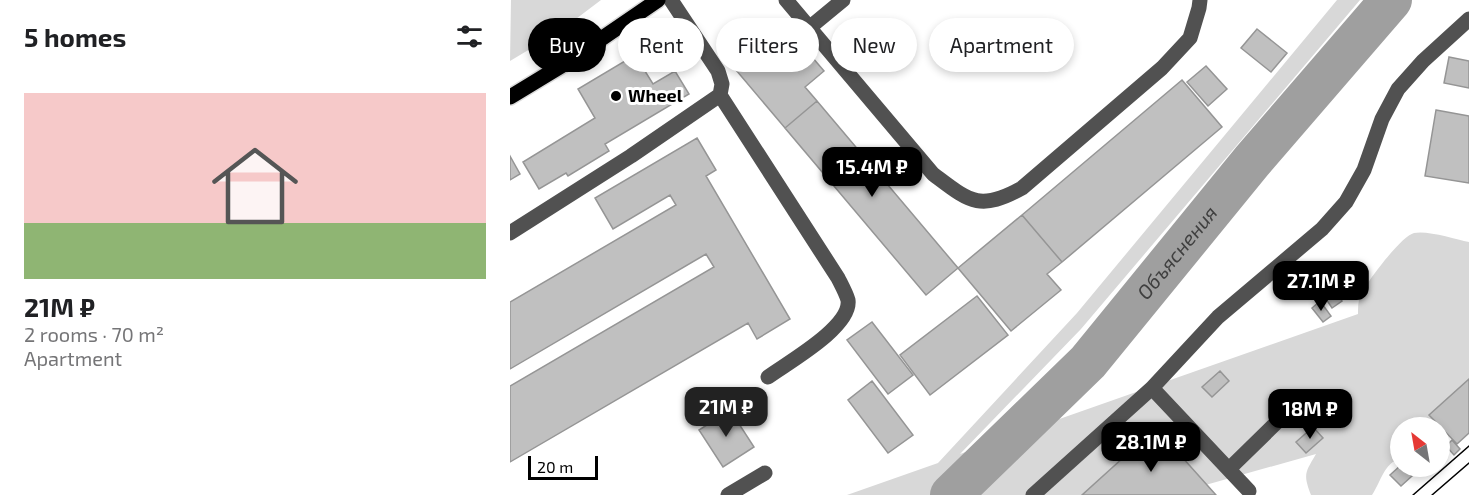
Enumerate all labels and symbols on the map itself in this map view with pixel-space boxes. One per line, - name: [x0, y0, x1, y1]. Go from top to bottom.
- place label: Wheel: [628, 84, 683, 106]
- marker: Wheel: [609, 89, 623, 103]
- pin: 15.4M ₽: [817, 147, 927, 198]
- water label: Объяснения: [1131, 200, 1222, 304]
- pin: 27.1M ₽: [1266, 261, 1376, 312]
- pin: 21M ₽: [684, 387, 768, 438]
- pin: 18M ₽: [1268, 389, 1352, 440]
- north arrow: [1390, 417, 1450, 477]
- pin: 28.1M ₽: [1096, 422, 1206, 473]
- scale bar: [528, 453, 598, 480]

